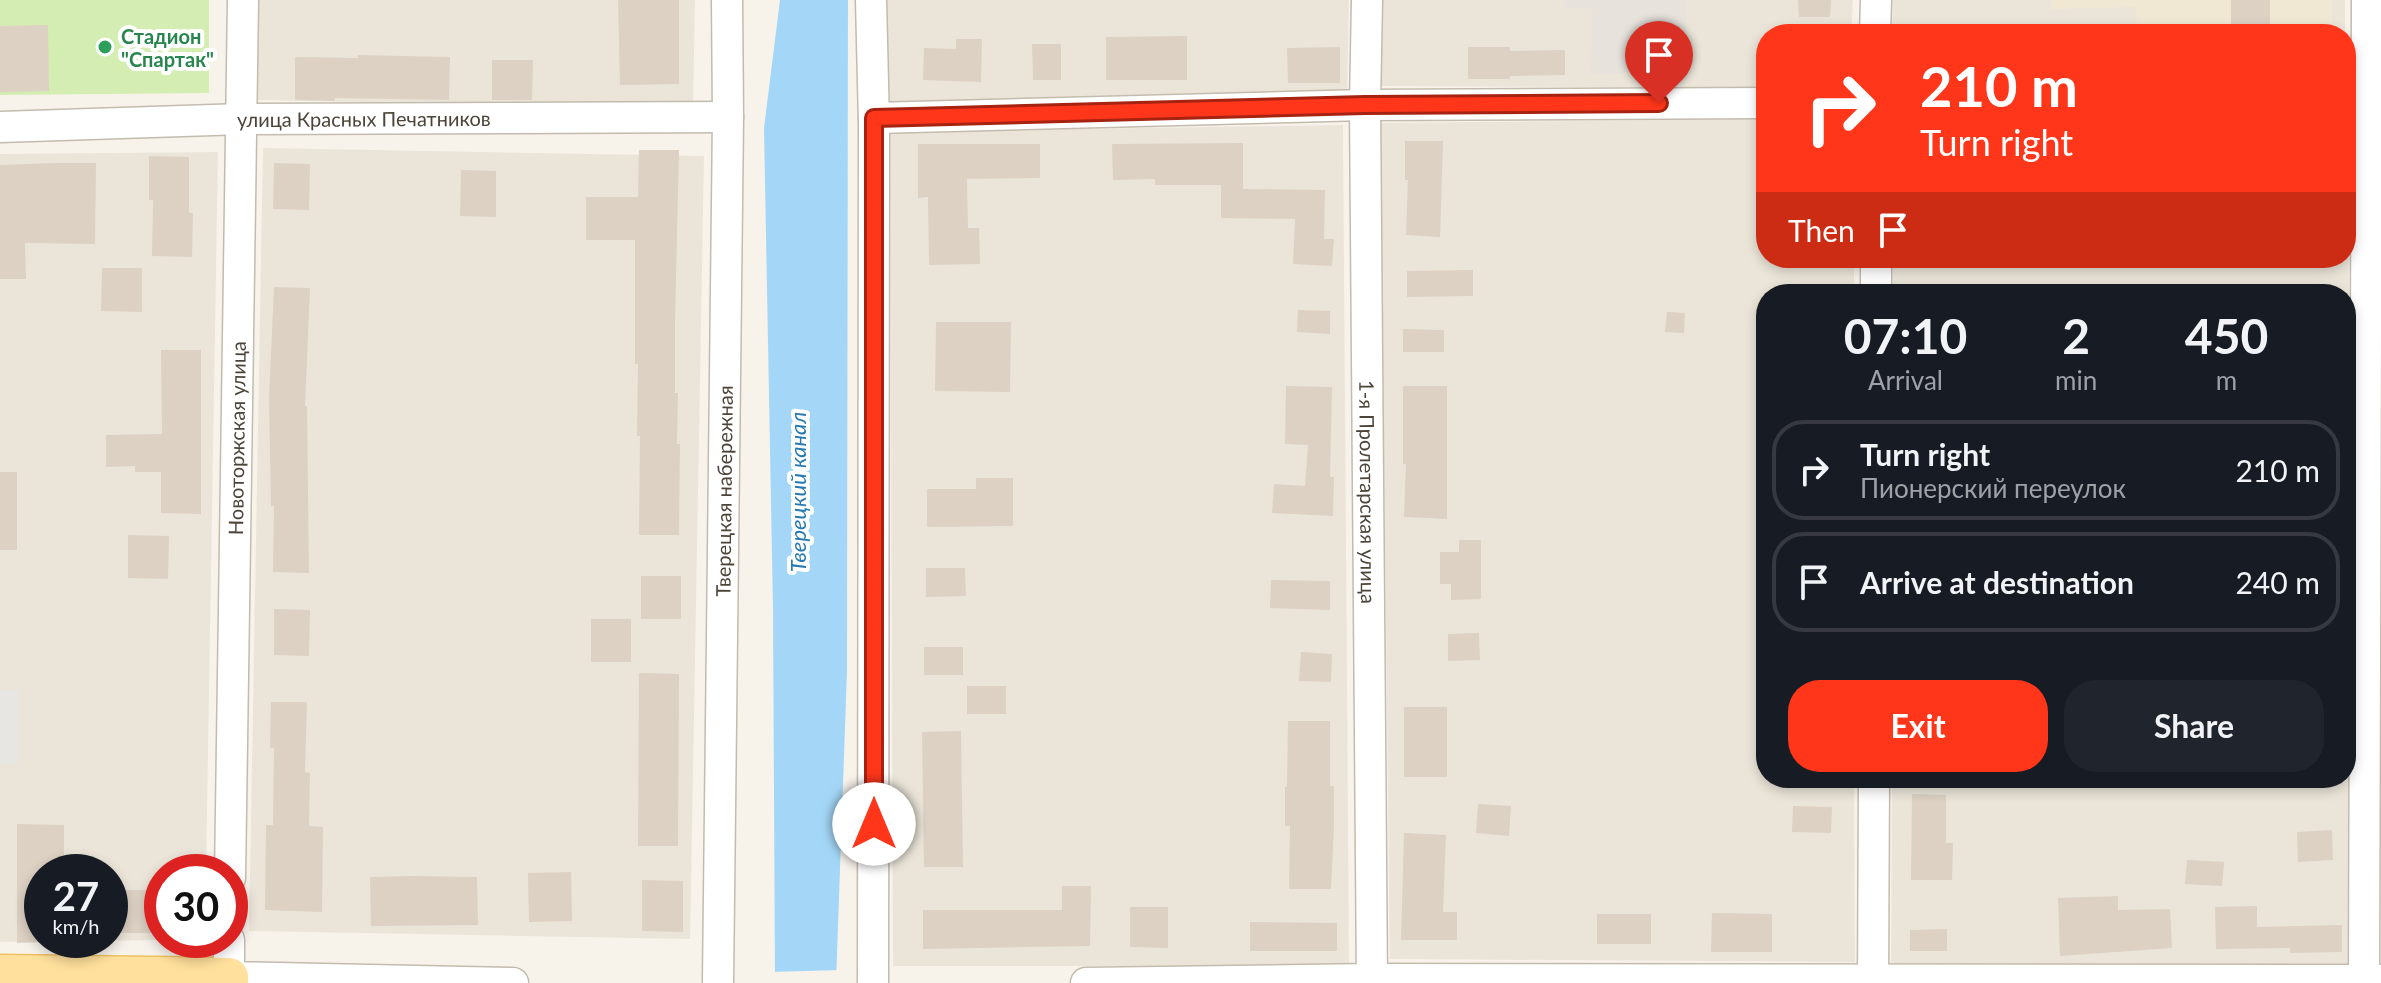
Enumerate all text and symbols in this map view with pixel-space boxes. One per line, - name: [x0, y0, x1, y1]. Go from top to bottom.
- pin: [1625, 21, 1693, 103]
- place label: Стадион "Спартак": [121, 24, 214, 71]
- icon: arrive: [1637, 33, 1681, 77]
- marker: Стадион "Спартак": [96, 38, 114, 56]
- text: 210 m: [1920, 52, 2078, 119]
- icon: right: [1788, 56, 1892, 160]
- street label: улица Красных Печатников: [237, 106, 491, 131]
- text: Turn right: [1920, 120, 2073, 164]
- icon: arrive: [1871, 208, 1915, 252]
- text: Then: [1788, 212, 1855, 248]
- text: 07:10: [1844, 307, 1967, 364]
- text: 2: [2062, 307, 2090, 364]
- text: 450: [2185, 307, 2268, 364]
- street label: Новоторжская улица: [223, 341, 250, 535]
- text: Arrival: [1868, 364, 1943, 396]
- text: min: [2055, 364, 2097, 396]
- text: m: [2216, 364, 2237, 396]
- street label: 1-я Пролетарская улица: [1355, 380, 1381, 604]
- street label: Тверецкая набережная: [710, 385, 737, 597]
- water label: Тверецкий канал: [784, 412, 811, 572]
- text: Turn right: [1860, 436, 1990, 472]
- icon: right: [1792, 448, 1836, 492]
- text: 210 m: [2235, 452, 2320, 488]
- text: Пионерский переулок: [1860, 472, 2126, 504]
- icon: arrive: [1792, 560, 1836, 604]
- text: Arrive at destination: [1860, 564, 2134, 600]
- text: 240 m: [2235, 564, 2320, 600]
- button: Exit: [1788, 680, 2048, 772]
- button: Share: [2064, 680, 2324, 772]
- position arrow: [832, 782, 916, 866]
- speed limit sign: 30: [144, 854, 248, 958]
- text: 27: [53, 872, 99, 920]
- text: km/h: [53, 914, 99, 938]

